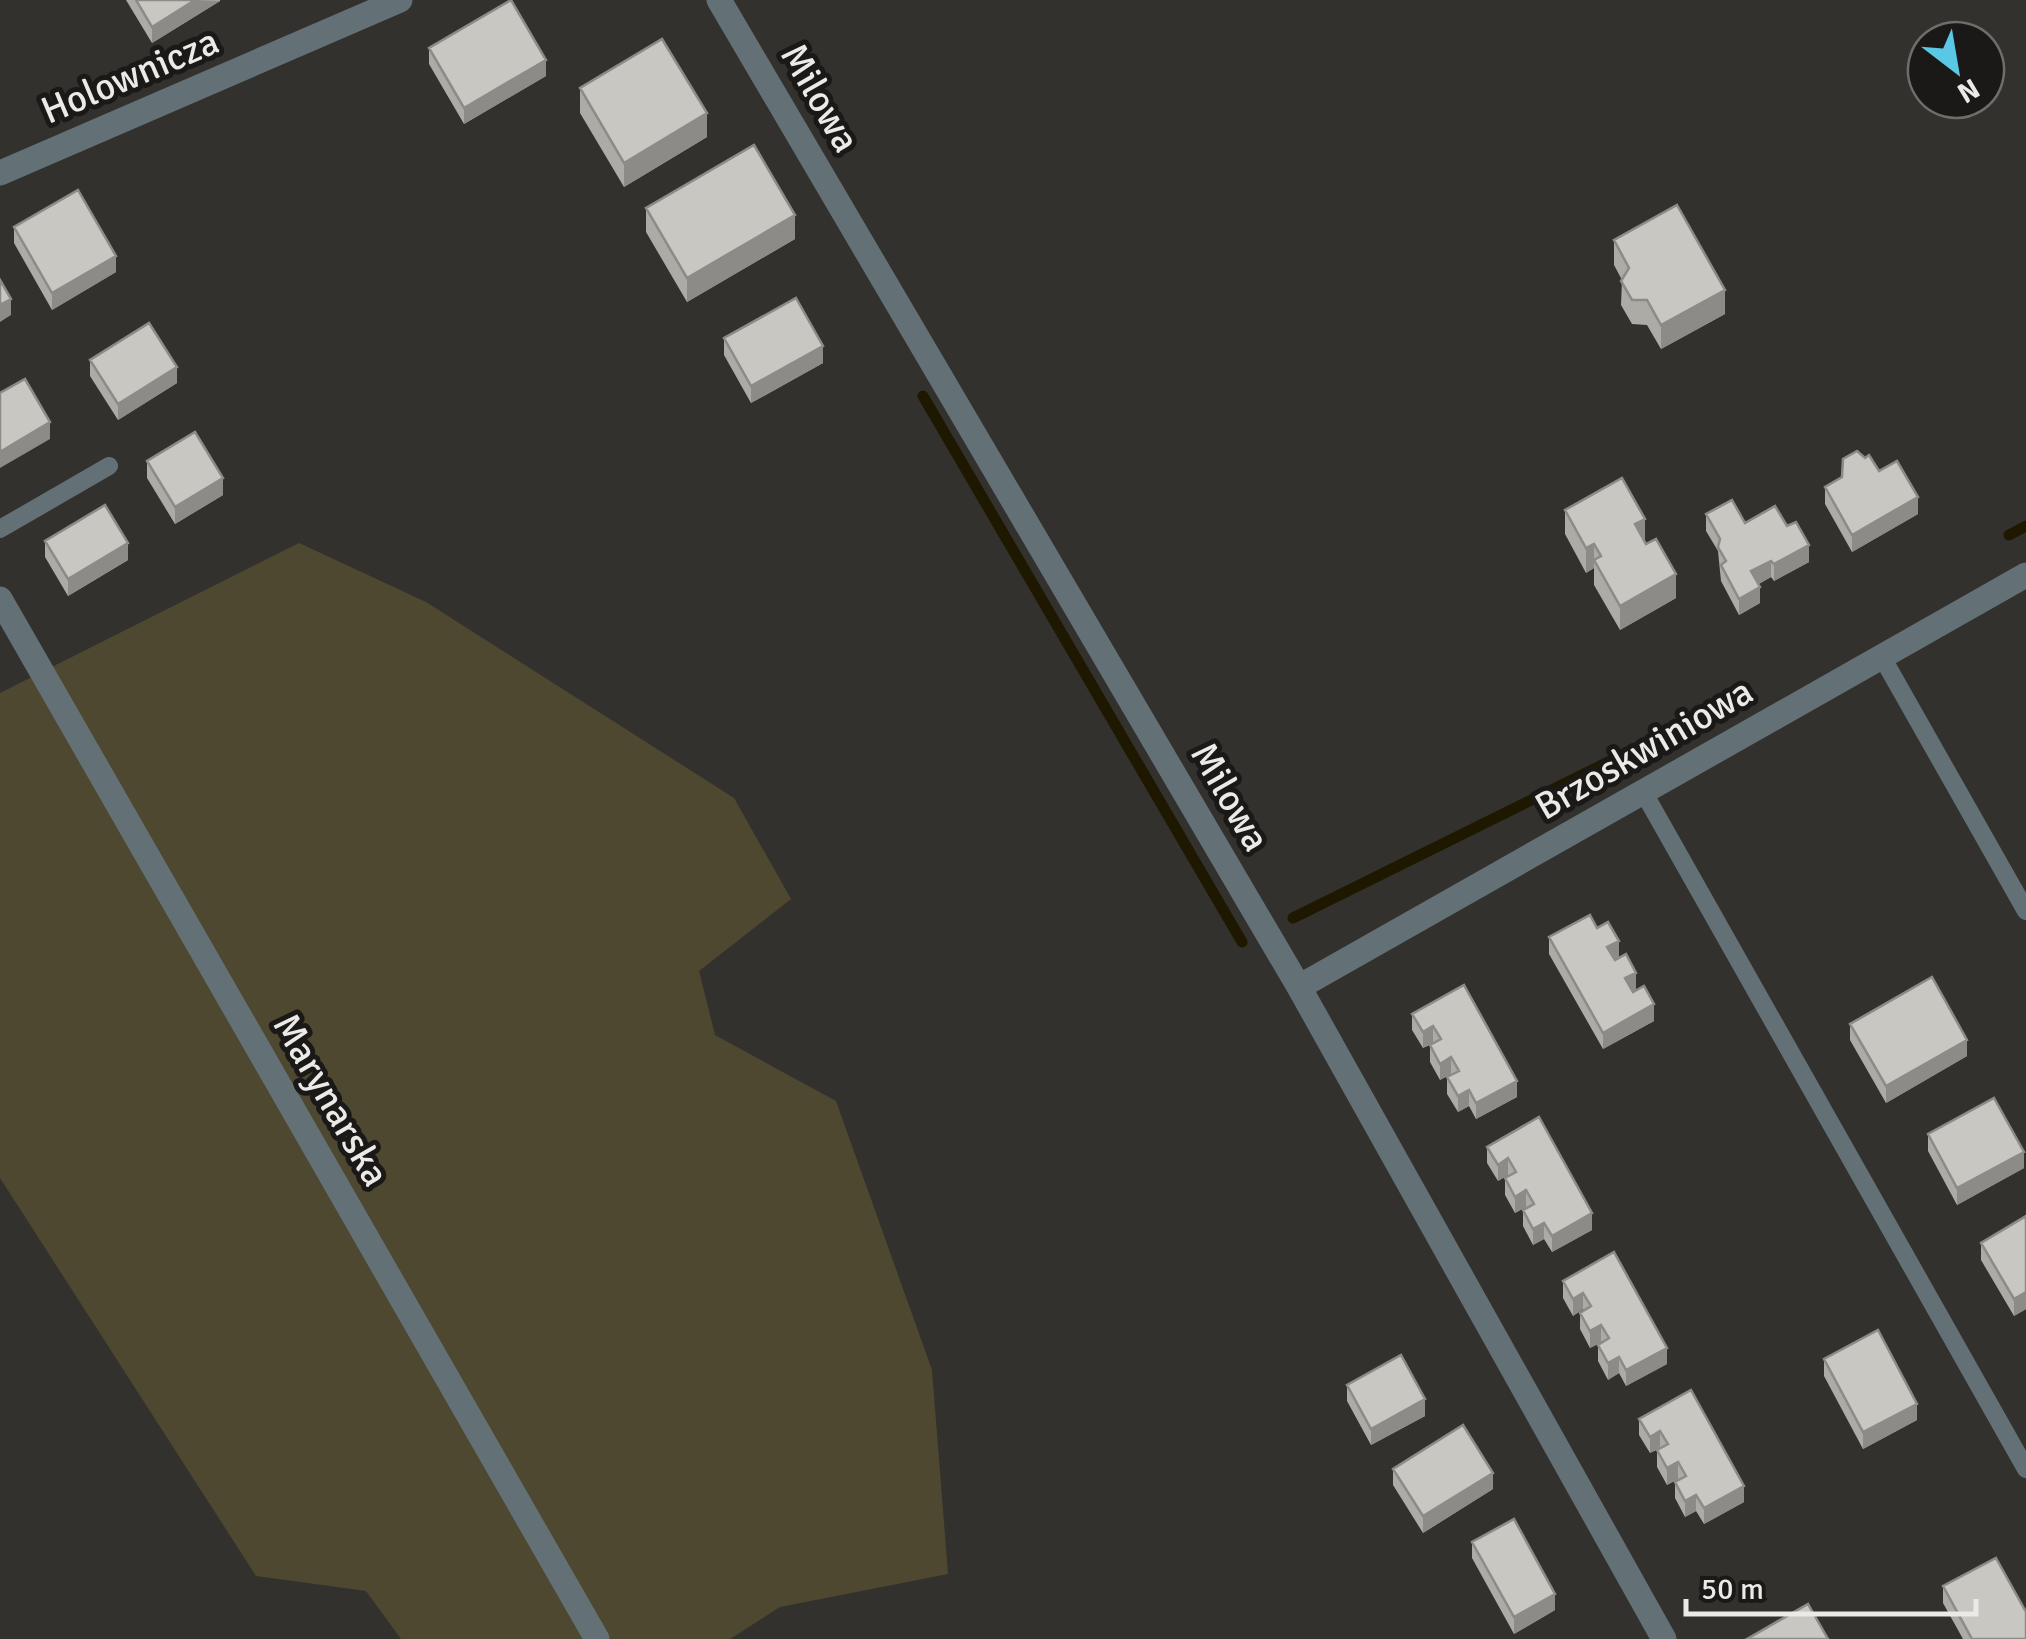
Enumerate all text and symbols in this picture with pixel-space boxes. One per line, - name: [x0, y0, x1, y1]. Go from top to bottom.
- street label: Holownicza: [34, 18, 226, 134]
- north arrow: [1906, 20, 2006, 120]
- street label: Milowa: [770, 35, 870, 161]
- text: N: [1951, 71, 1985, 110]
- street label: Brzoskwiniowa: [1527, 668, 1761, 830]
- street label: Milowa: [1180, 734, 1280, 860]
- street label: Marynarska: [263, 1005, 399, 1195]
- scale bar: [1686, 1554, 1976, 1616]
- text: 50 m: [1701, 1571, 1764, 1608]

